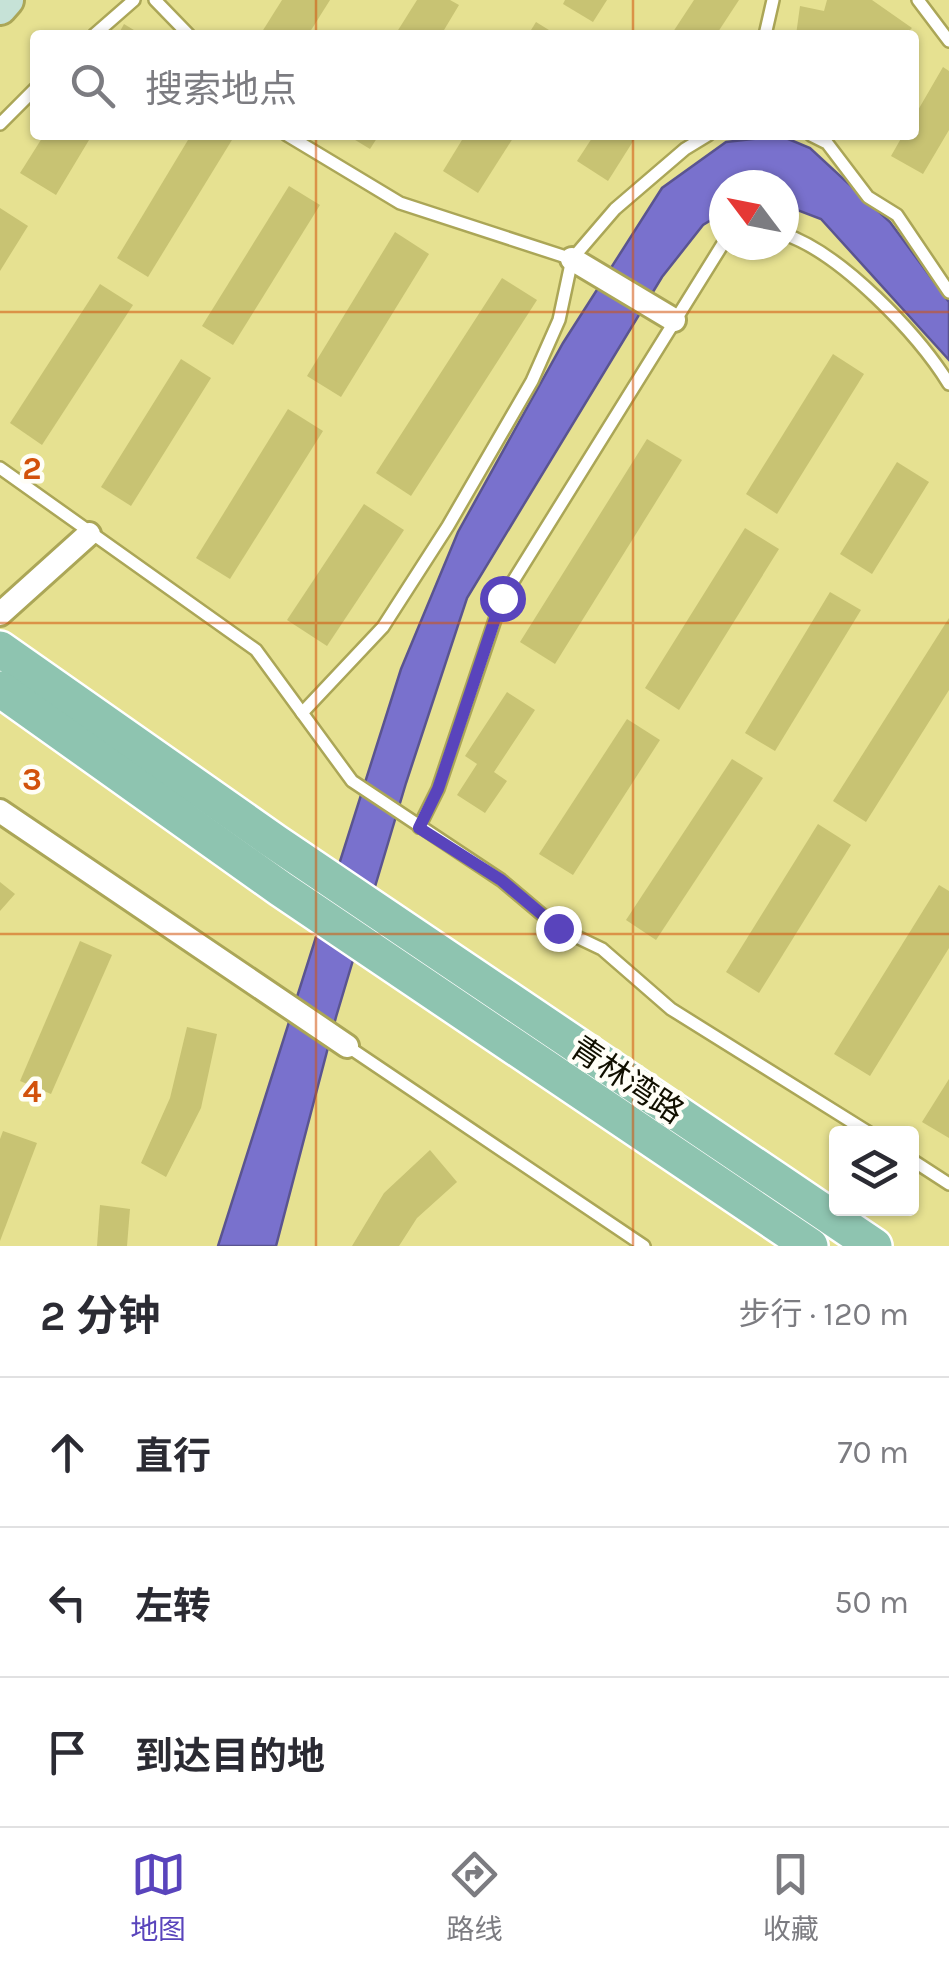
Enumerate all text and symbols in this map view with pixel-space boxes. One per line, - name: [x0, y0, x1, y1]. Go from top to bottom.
- search box: [30, 30, 919, 140]
- icon: search: [65, 58, 120, 113]
- text: 搜索地点: [145, 67, 297, 112]
- north arrow: [709, 170, 799, 260]
- text: 2: [22, 450, 42, 487]
- route start: [480, 576, 526, 622]
- text: 3: [22, 761, 42, 798]
- route end: [536, 906, 582, 952]
- street label: 青林湾路: [564, 1029, 690, 1131]
- text: 4: [22, 1073, 42, 1110]
- map controls: [829, 1126, 919, 1216]
- button: layers: [829, 1126, 919, 1216]
- text: 2 分钟: [40, 1291, 160, 1341]
- text: 步行 · 120 m: [738, 1296, 909, 1333]
- icon: ahead: [40, 1425, 95, 1480]
- text: 直行: [135, 1434, 211, 1479]
- text: 70 m: [837, 1434, 909, 1471]
- icon: left: [40, 1575, 95, 1630]
- text: 左转: [135, 1584, 211, 1629]
- text: 50 m: [834, 1584, 909, 1621]
- icon: arrive: [40, 1725, 95, 1780]
- text: 到达目的地: [135, 1734, 325, 1779]
- tab: 地图: [130, 1847, 186, 1947]
- tab: 路线: [446, 1847, 503, 1947]
- tab: 收藏: [763, 1847, 819, 1947]

